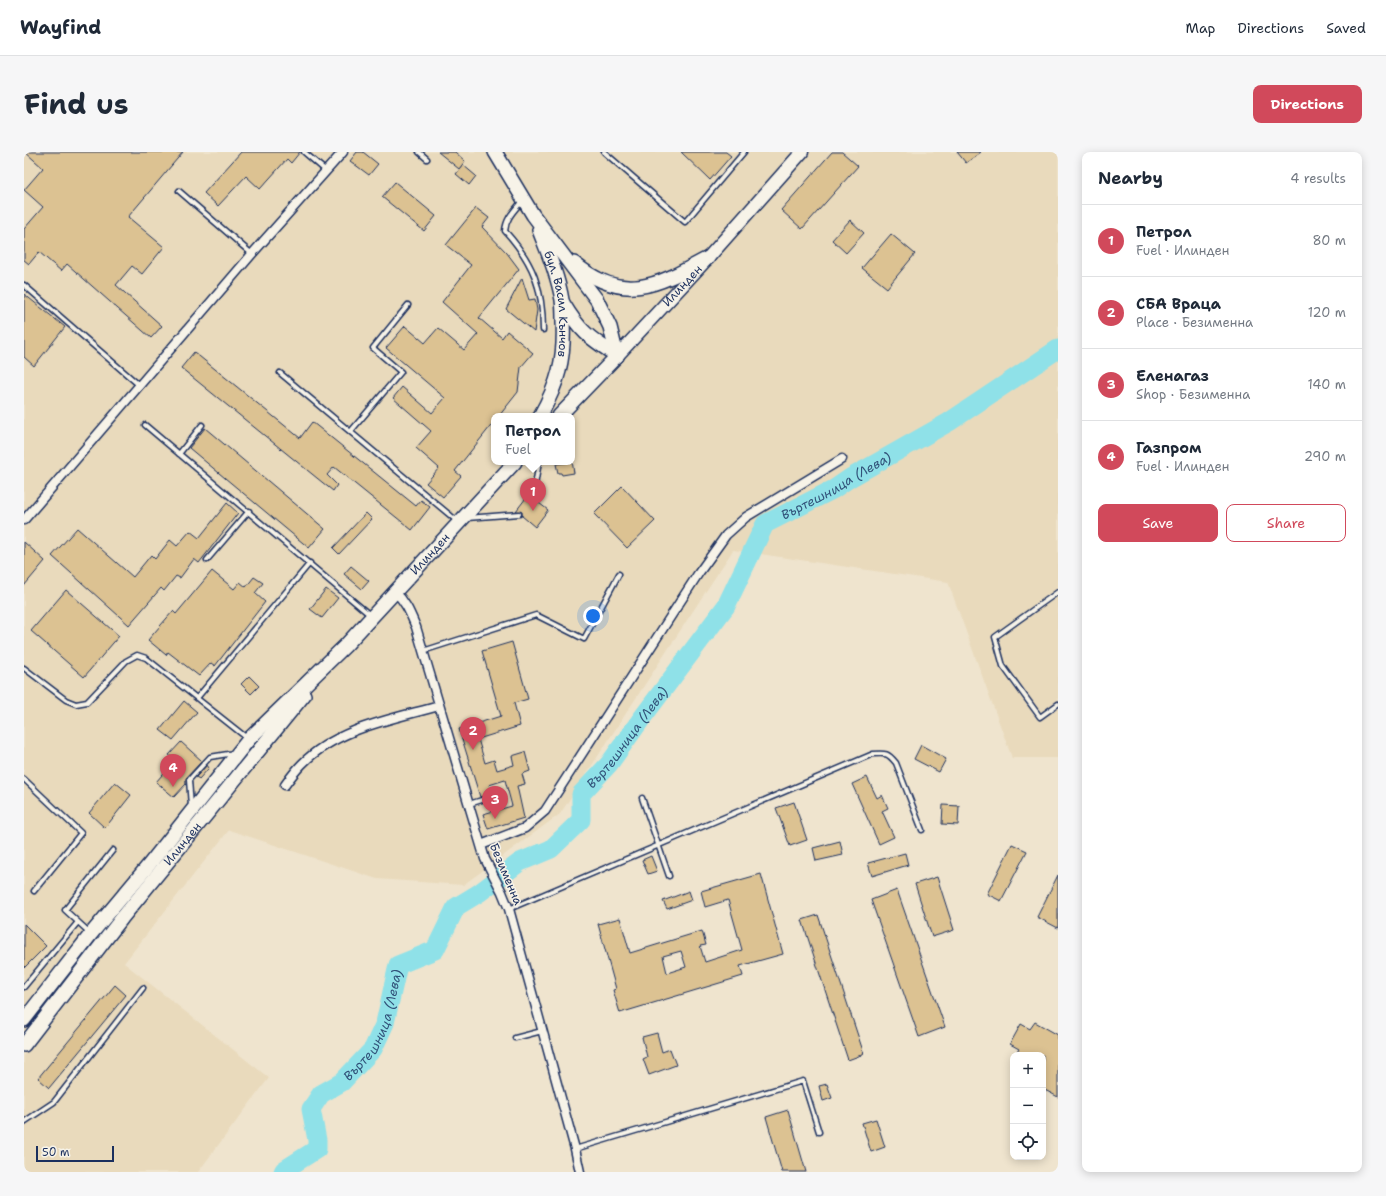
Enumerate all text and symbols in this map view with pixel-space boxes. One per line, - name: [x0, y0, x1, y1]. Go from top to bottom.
- text: Wayfind: [20, 15, 101, 40]
- text: Map: [1186, 19, 1216, 37]
- text: Directions: [1238, 19, 1304, 37]
- text: Saved: [1326, 19, 1366, 37]
- text: Find us: [24, 85, 129, 123]
- button: Directions: [1253, 85, 1362, 123]
- text: Nearby: [1098, 167, 1163, 189]
- text: 4 results: [1290, 170, 1346, 187]
- text: Петрол: [1136, 222, 1192, 242]
- text: 1: [1108, 232, 1114, 249]
- text: 80 m: [1312, 232, 1346, 249]
- text: Fuel · Илинден: [1136, 242, 1229, 259]
- street label: бул. Васил Кънчов: [540, 249, 571, 358]
- street label: Илинден: [659, 261, 706, 310]
- text: СБА Враца: [1136, 294, 1221, 314]
- text: 2: [1106, 304, 1116, 321]
- text: 120 m: [1308, 304, 1346, 321]
- text: Place · Безименна: [1136, 314, 1253, 331]
- text: Еленагаз: [1136, 366, 1209, 386]
- text: 3: [1106, 376, 1116, 393]
- text: 140 m: [1307, 376, 1346, 393]
- text: Shop · Безименна: [1136, 386, 1250, 403]
- popup: [491, 413, 575, 465]
- text: Петрол: [505, 421, 561, 441]
- text: Газпром: [1136, 438, 1202, 458]
- text: Fuel: [505, 441, 531, 458]
- water label: Въртешница (Лева): [778, 448, 894, 523]
- text: 4: [1106, 448, 1116, 465]
- text: 290 m: [1304, 448, 1346, 465]
- text: Fuel · Илинден: [1136, 458, 1229, 475]
- pin: 1: [520, 478, 546, 511]
- button: Save: [1098, 504, 1218, 542]
- button: Share: [1226, 504, 1346, 542]
- street label: Илинден: [407, 530, 453, 578]
- your location: [583, 606, 603, 626]
- water label: Въртешница (Лева): [583, 683, 671, 792]
- pin: 2: [460, 717, 486, 750]
- pin: 4: [160, 754, 186, 787]
- pin: 3: [482, 786, 508, 819]
- street label: Илинден: [160, 819, 205, 869]
- street label: Безименна: [486, 841, 526, 908]
- water label: Въртешница (Лева): [339, 968, 405, 1084]
- map controls: [1010, 1052, 1046, 1160]
- button: +: [1010, 1052, 1046, 1088]
- button: −: [1010, 1088, 1046, 1124]
- button: locate: [1010, 1124, 1046, 1160]
- scale bar: [36, 1144, 114, 1163]
- text: 50 m: [42, 1145, 70, 1160]

